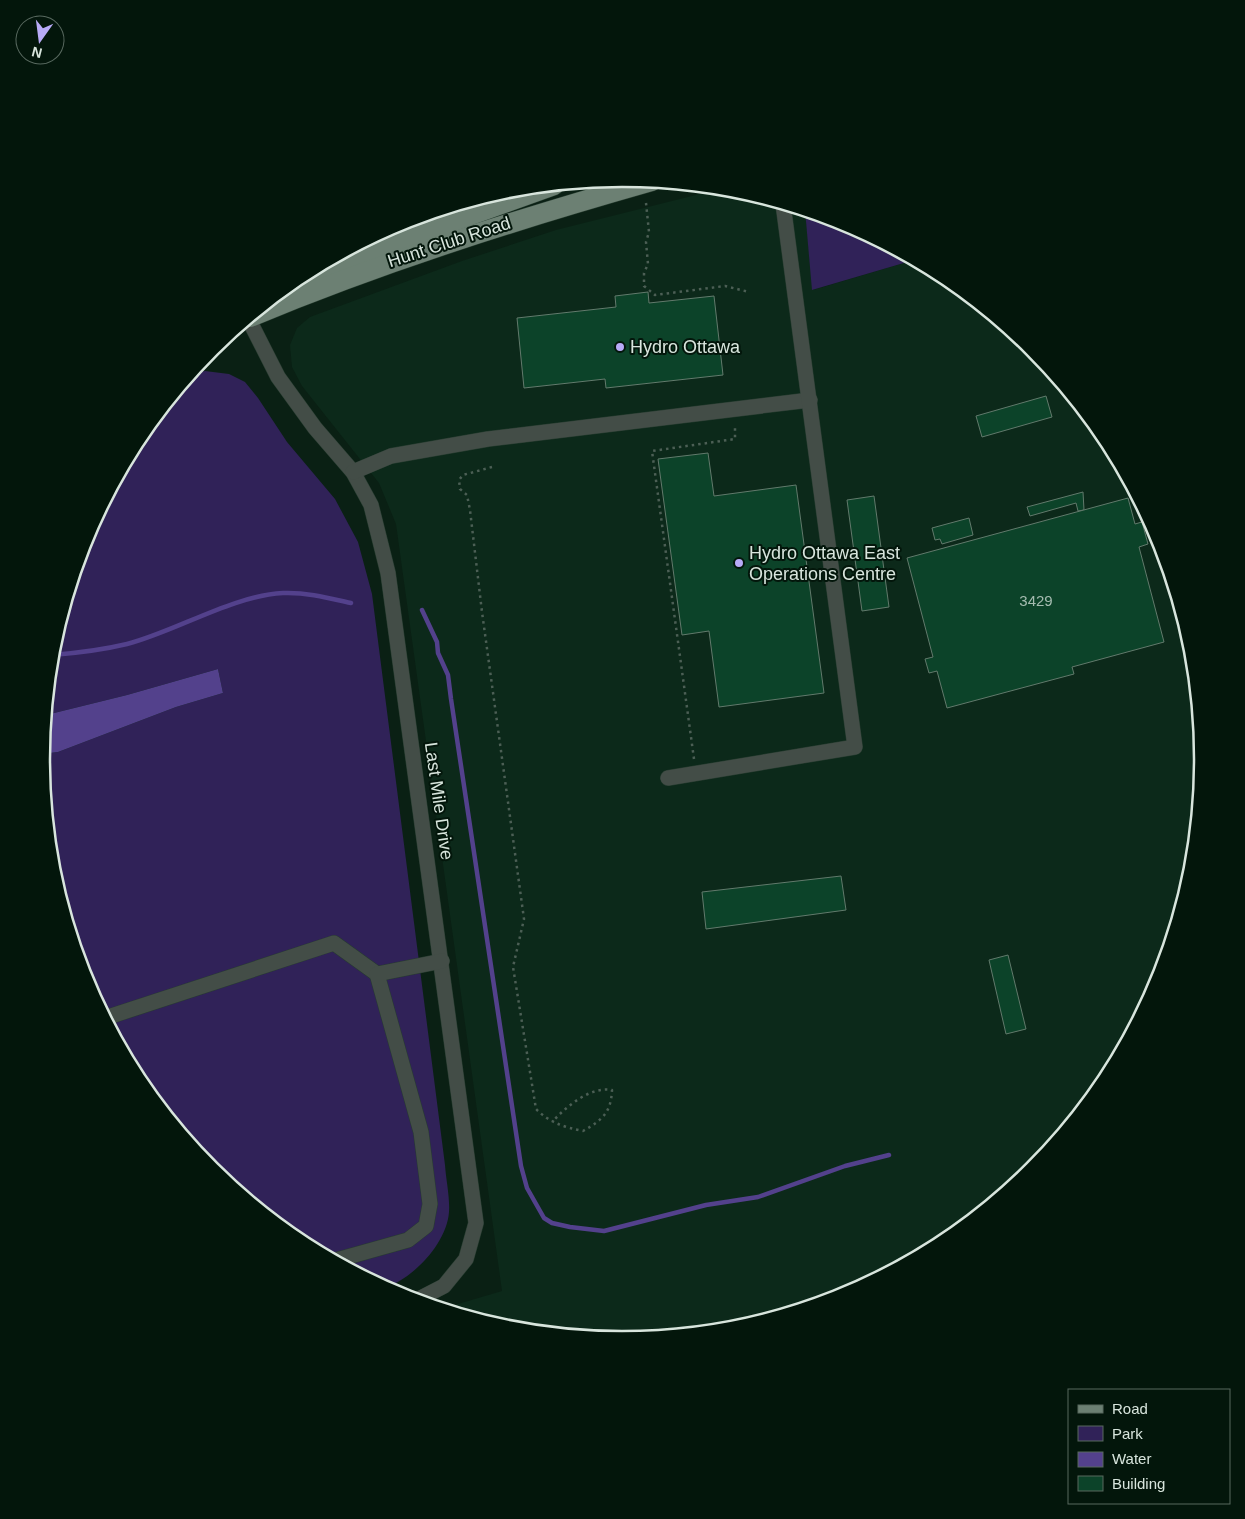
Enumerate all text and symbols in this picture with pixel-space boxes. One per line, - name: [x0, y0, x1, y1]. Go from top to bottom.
- north arrow: [15, 15, 65, 65]
- text: N: [30, 44, 44, 62]
- street label: Hunt Club Road: [385, 213, 513, 271]
- place label: Hydro Ottawa: [630, 337, 741, 357]
- marker: Hydro Ottawa: [614, 341, 626, 353]
- place label: Hydro Ottawa East Operations Centre: [749, 543, 900, 584]
- marker: Hydro Ottawa East Operations Centre: [733, 557, 745, 569]
- house number: 3429: [1019, 592, 1053, 609]
- street label: Last Mile Drive: [421, 741, 457, 861]
- legend: [1068, 1389, 1230, 1504]
- text: Road: [1112, 1400, 1148, 1417]
- text: Park: [1112, 1425, 1143, 1442]
- text: Water: [1112, 1450, 1151, 1467]
- text: Building: [1112, 1475, 1165, 1492]

